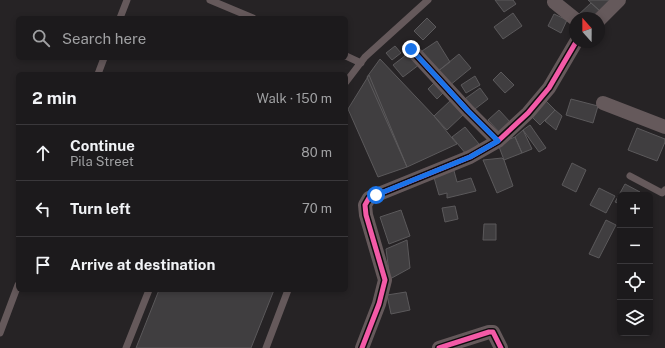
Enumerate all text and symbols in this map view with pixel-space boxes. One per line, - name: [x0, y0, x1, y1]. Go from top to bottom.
- north arrow: [569, 12, 605, 48]
- search box: [16, 16, 348, 60]
- icon: search: [30, 27, 52, 49]
- text: Search here: [62, 30, 146, 47]
- route end: [402, 40, 420, 58]
- text: 2 min: [32, 88, 77, 108]
- text: Walk · 150 m: [257, 91, 332, 106]
- text: Continue: [70, 137, 135, 154]
- icon: ahead: [32, 142, 54, 164]
- text: 80 m: [301, 145, 332, 160]
- text: Pila Street: [70, 154, 134, 169]
- route start: [367, 186, 385, 204]
- map controls: [617, 192, 653, 336]
- button: +: [617, 192, 653, 228]
- icon: left: [32, 198, 54, 220]
- text: Turn left: [70, 200, 131, 217]
- text: 70 m: [302, 201, 332, 216]
- button: −: [617, 228, 653, 264]
- icon: arrive: [32, 254, 54, 276]
- text: Arrive at destination: [70, 256, 215, 273]
- button: locate: [617, 264, 653, 300]
- button: layers: [617, 300, 653, 336]

